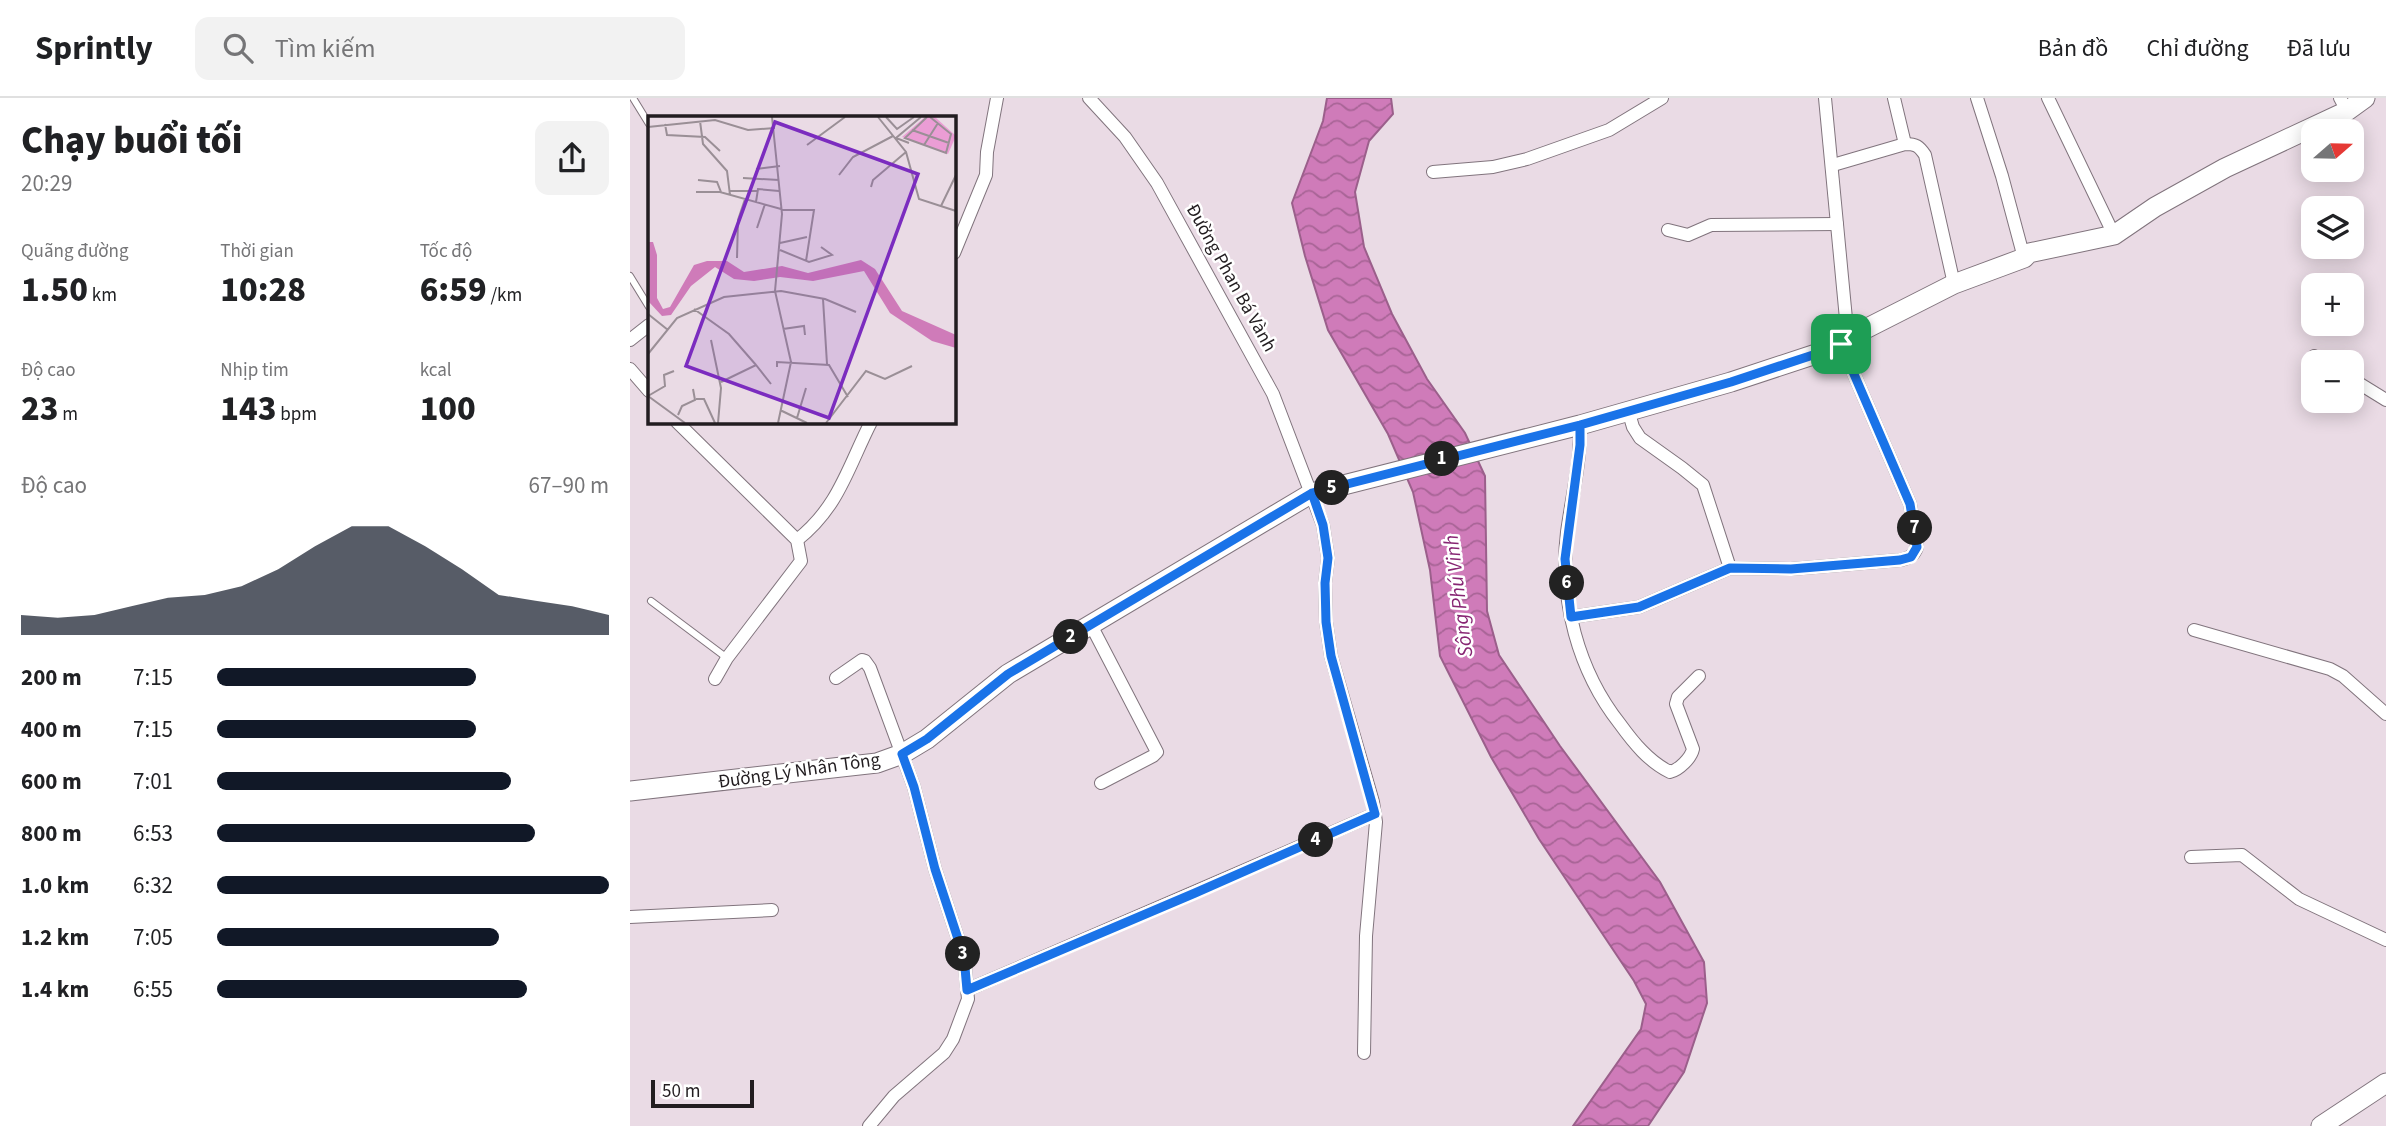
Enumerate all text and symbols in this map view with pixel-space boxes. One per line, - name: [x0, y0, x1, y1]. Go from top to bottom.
- search box: [195, 17, 685, 80]
- text: Sprintly: [35, 25, 153, 72]
- icon: search: [219, 29, 257, 67]
- text: Tìm kiếm: [275, 30, 375, 67]
- text: Bản đồ: [2038, 31, 2108, 66]
- text: Chỉ đường: [2146, 31, 2249, 66]
- text: Đã lưu: [2287, 31, 2351, 66]
- text: Chạy buổi tối: [21, 114, 242, 168]
- inset map: [648, 116, 956, 424]
- north arrow: [2301, 119, 2364, 182]
- map controls: [2301, 119, 2364, 413]
- button: share: [535, 121, 609, 195]
- text: 20:29: [21, 167, 72, 200]
- button: layers: [2301, 196, 2364, 259]
- street label: Đường Phan Bá Vành: [1179, 199, 1283, 357]
- text: Quãng đường: [21, 238, 129, 265]
- text: Thời gian: [220, 238, 294, 265]
- text: Tốc độ: [420, 238, 472, 265]
- text: 1.50: [21, 265, 88, 315]
- text: 10:28: [220, 265, 306, 315]
- text: 6:59: [420, 265, 487, 315]
- button: +: [2301, 273, 2364, 336]
- text: km: [88, 282, 117, 309]
- text: /km: [487, 282, 522, 309]
- pin: [1811, 314, 1871, 374]
- icon: arrive: [1822, 325, 1860, 363]
- button: −: [2301, 350, 2364, 413]
- text: Độ cao: [21, 357, 76, 384]
- text: Nhịp tim: [220, 357, 289, 384]
- text: kcal: [420, 357, 452, 384]
- text: 23: [21, 384, 58, 434]
- text: 143: [220, 384, 276, 434]
- text: 100: [420, 384, 476, 434]
- text: m: [58, 401, 78, 428]
- text: bpm: [276, 401, 317, 428]
- pin: 1: [1424, 442, 1460, 476]
- text: 1: [1436, 445, 1447, 472]
- text: Độ cao: [21, 469, 87, 502]
- text: 67–90 m: [529, 469, 609, 502]
- pin: 5: [1314, 470, 1350, 506]
- text: 5: [1326, 474, 1337, 501]
- pin: 7: [1898, 510, 1932, 546]
- text: 7: [1909, 514, 1920, 541]
- water label: Sông Phú Vinh: [1436, 533, 1480, 659]
- pin: 6: [1550, 566, 1584, 601]
- text: 6: [1561, 569, 1572, 596]
- pin: 2: [1054, 620, 1088, 654]
- text: 2: [1065, 623, 1076, 650]
- text: 200 m: [21, 661, 82, 694]
- text: 7:15: [133, 661, 173, 694]
- text: 400 m: [21, 713, 82, 746]
- text: 7:15: [133, 713, 173, 746]
- street label: Đường Lý Nhân Tông: [716, 746, 882, 796]
- text: 600 m: [21, 765, 82, 798]
- text: 7:01: [133, 765, 173, 798]
- text: 800 m: [21, 817, 82, 850]
- text: 6:53: [133, 817, 173, 850]
- pin: 4: [1298, 822, 1334, 858]
- text: 4: [1310, 826, 1321, 853]
- text: 1.0 km: [21, 869, 89, 902]
- text: 6:32: [133, 869, 173, 902]
- text: 1.2 km: [21, 921, 89, 954]
- text: 7:05: [133, 921, 173, 954]
- pin: 3: [946, 936, 980, 972]
- text: 3: [957, 940, 968, 967]
- text: 1.4 km: [21, 973, 89, 1006]
- text: 6:55: [133, 973, 173, 1006]
- scale bar: [651, 1077, 754, 1109]
- text: 50 m: [662, 1078, 700, 1105]

